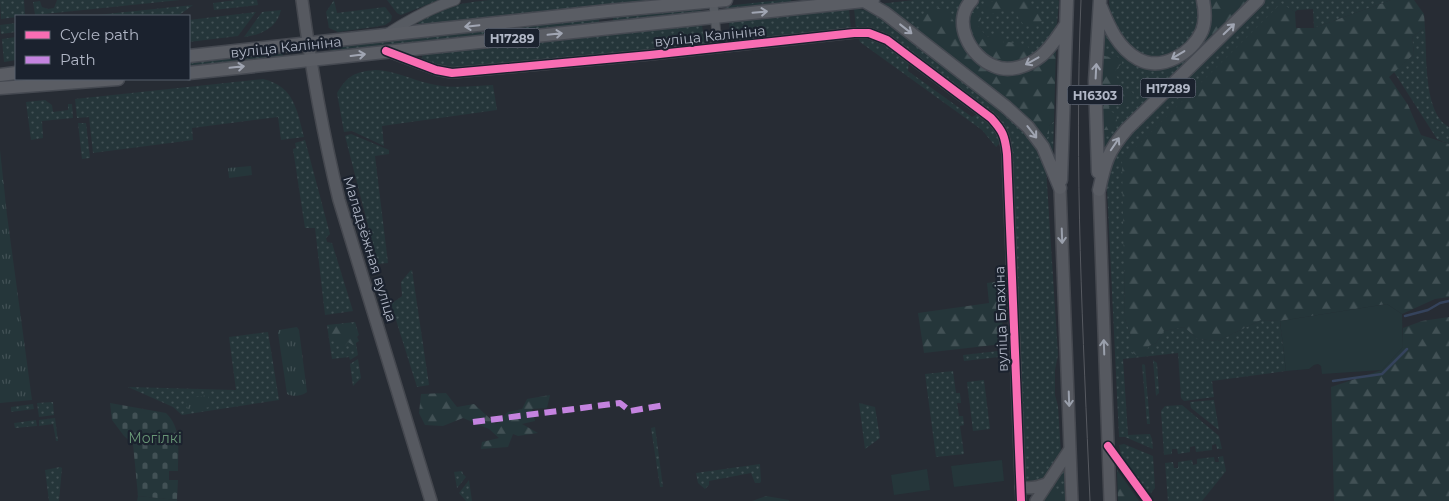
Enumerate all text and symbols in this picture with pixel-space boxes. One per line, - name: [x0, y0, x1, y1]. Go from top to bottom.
- one-way arrow: [751, 7, 767, 17]
- legend: [15, 15, 190, 80]
- one-way arrow: [465, 21, 481, 31]
- street label: вуліца Калініна: [654, 21, 766, 51]
- one-way arrow: [900, 23, 913, 34]
- one-way arrow: [1222, 23, 1235, 35]
- text: Cycle path: [60, 25, 139, 44]
- road number: Н17289: [484, 28, 540, 48]
- one-way arrow: [546, 29, 562, 39]
- street label: вуліца Калініна: [230, 32, 342, 62]
- text: Path: [60, 50, 96, 69]
- one-way arrow: [350, 50, 366, 60]
- one-way arrow: [1172, 51, 1186, 61]
- one-way arrow: [1025, 56, 1040, 66]
- one-way arrow: [229, 62, 245, 72]
- one-way arrow: [1091, 63, 1100, 79]
- road number: Н17289: [1140, 78, 1196, 98]
- road number: Н16303: [1068, 86, 1122, 104]
- one-way arrow: [1026, 125, 1037, 138]
- one-way arrow: [1110, 138, 1120, 152]
- street label: Маладзёжная вуліца: [339, 174, 401, 324]
- one-way arrow: [1058, 228, 1067, 244]
- street label: вуліца Блахіна: [990, 266, 1012, 372]
- one-way arrow: [1099, 340, 1109, 356]
- one-way arrow: [1064, 390, 1073, 406]
- park label: Могілкі: [128, 429, 182, 447]

